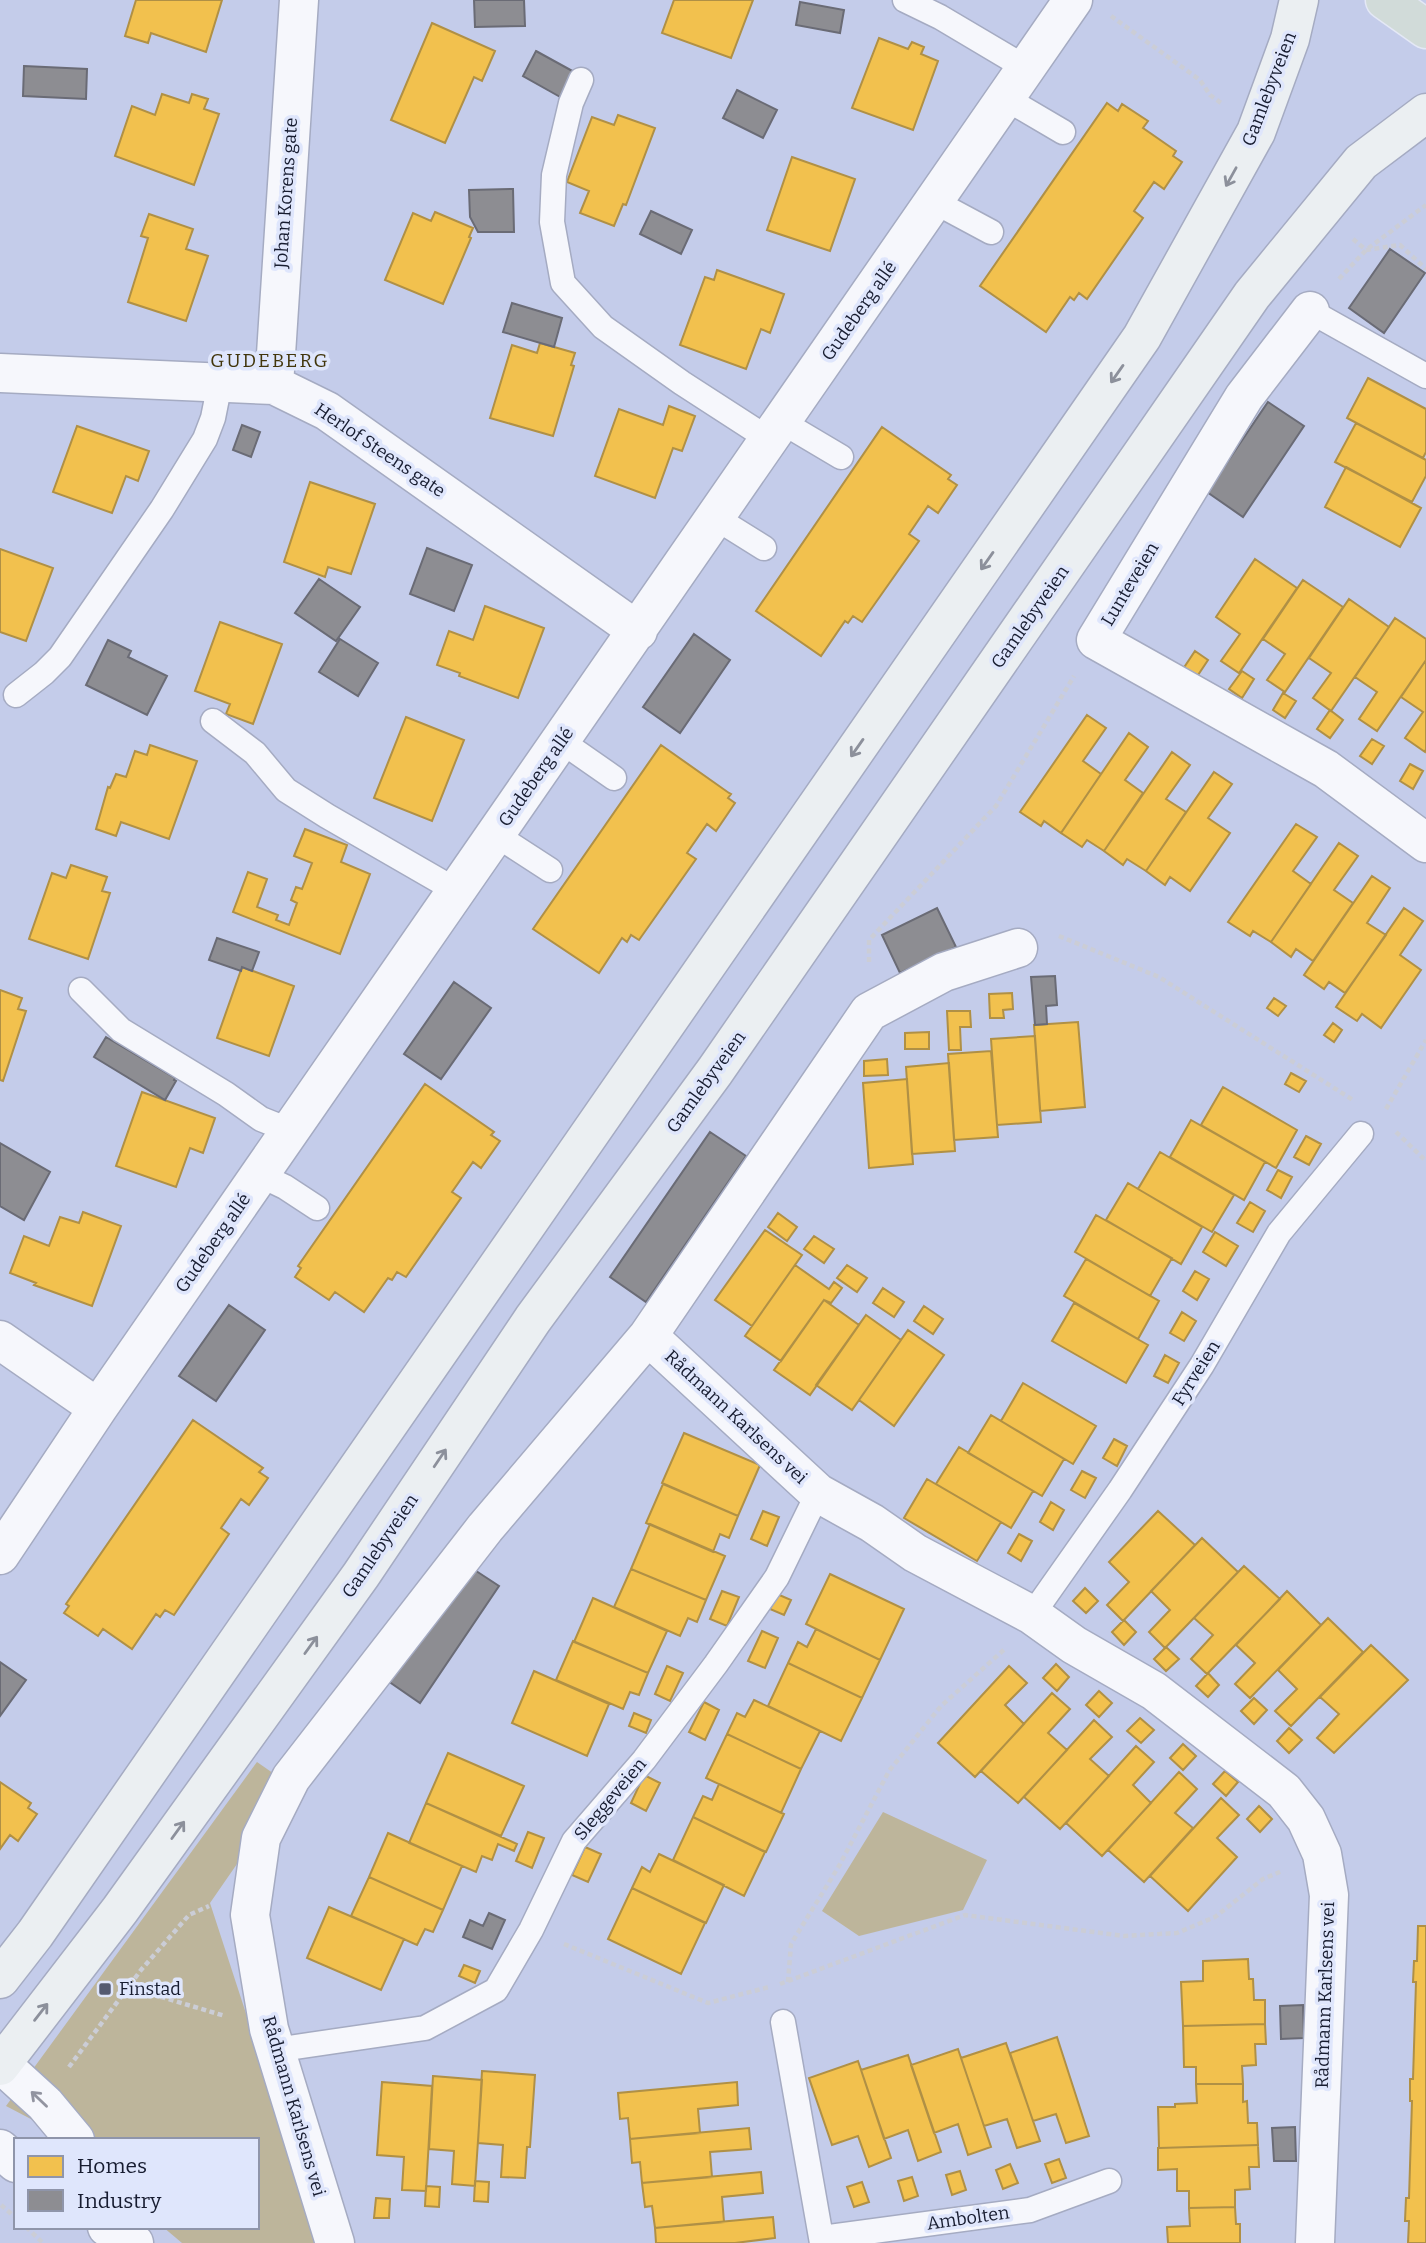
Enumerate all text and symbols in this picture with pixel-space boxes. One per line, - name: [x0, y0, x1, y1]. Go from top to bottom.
- street label: Gamlebyveien: [1237, 28, 1301, 149]
- street label: Johan Korens gate: [270, 117, 302, 270]
- one-way arrow: [1224, 167, 1238, 187]
- street label: Gudeberg allé: [817, 257, 901, 365]
- district label: GUDEBERG: [210, 349, 330, 372]
- one-way arrow: [1110, 364, 1124, 383]
- street label: Herlof Steens gate: [310, 398, 450, 502]
- street label: Lunteveien: [1096, 538, 1164, 630]
- one-way arrow: [980, 551, 994, 570]
- street label: Gamlebyveien: [986, 561, 1074, 673]
- street label: Gudeberg allé: [494, 723, 578, 831]
- one-way arrow: [850, 738, 864, 757]
- street label: Gamlebyveien: [662, 1026, 751, 1137]
- street label: Gudeberg allé: [171, 1189, 255, 1297]
- street label: Fyrveien: [1167, 1336, 1225, 1410]
- street label: Rådmann Karlsens vei: [660, 1345, 812, 1489]
- one-way arrow: [433, 1448, 447, 1468]
- street label: Gamlebyveien: [337, 1489, 423, 1602]
- one-way arrow: [303, 1636, 318, 1655]
- street label: Sleggeveien: [569, 1753, 651, 1845]
- one-way arrow: [170, 1821, 185, 1839]
- street label: Rådmann Karlsens vei: [1311, 1901, 1339, 2089]
- place label: Finstad: [119, 1978, 181, 2000]
- marker: Finstad: [97, 1981, 113, 1997]
- one-way arrow: [34, 2003, 49, 2021]
- street label: Rådmann Karlsens vei: [258, 2013, 330, 2199]
- one-way arrow: [31, 2091, 48, 2108]
- legend: [14, 2138, 259, 2229]
- text: Homes: [77, 2153, 147, 2179]
- text: Industry: [77, 2188, 162, 2214]
- street label: Ambolten: [925, 2201, 1011, 2235]

